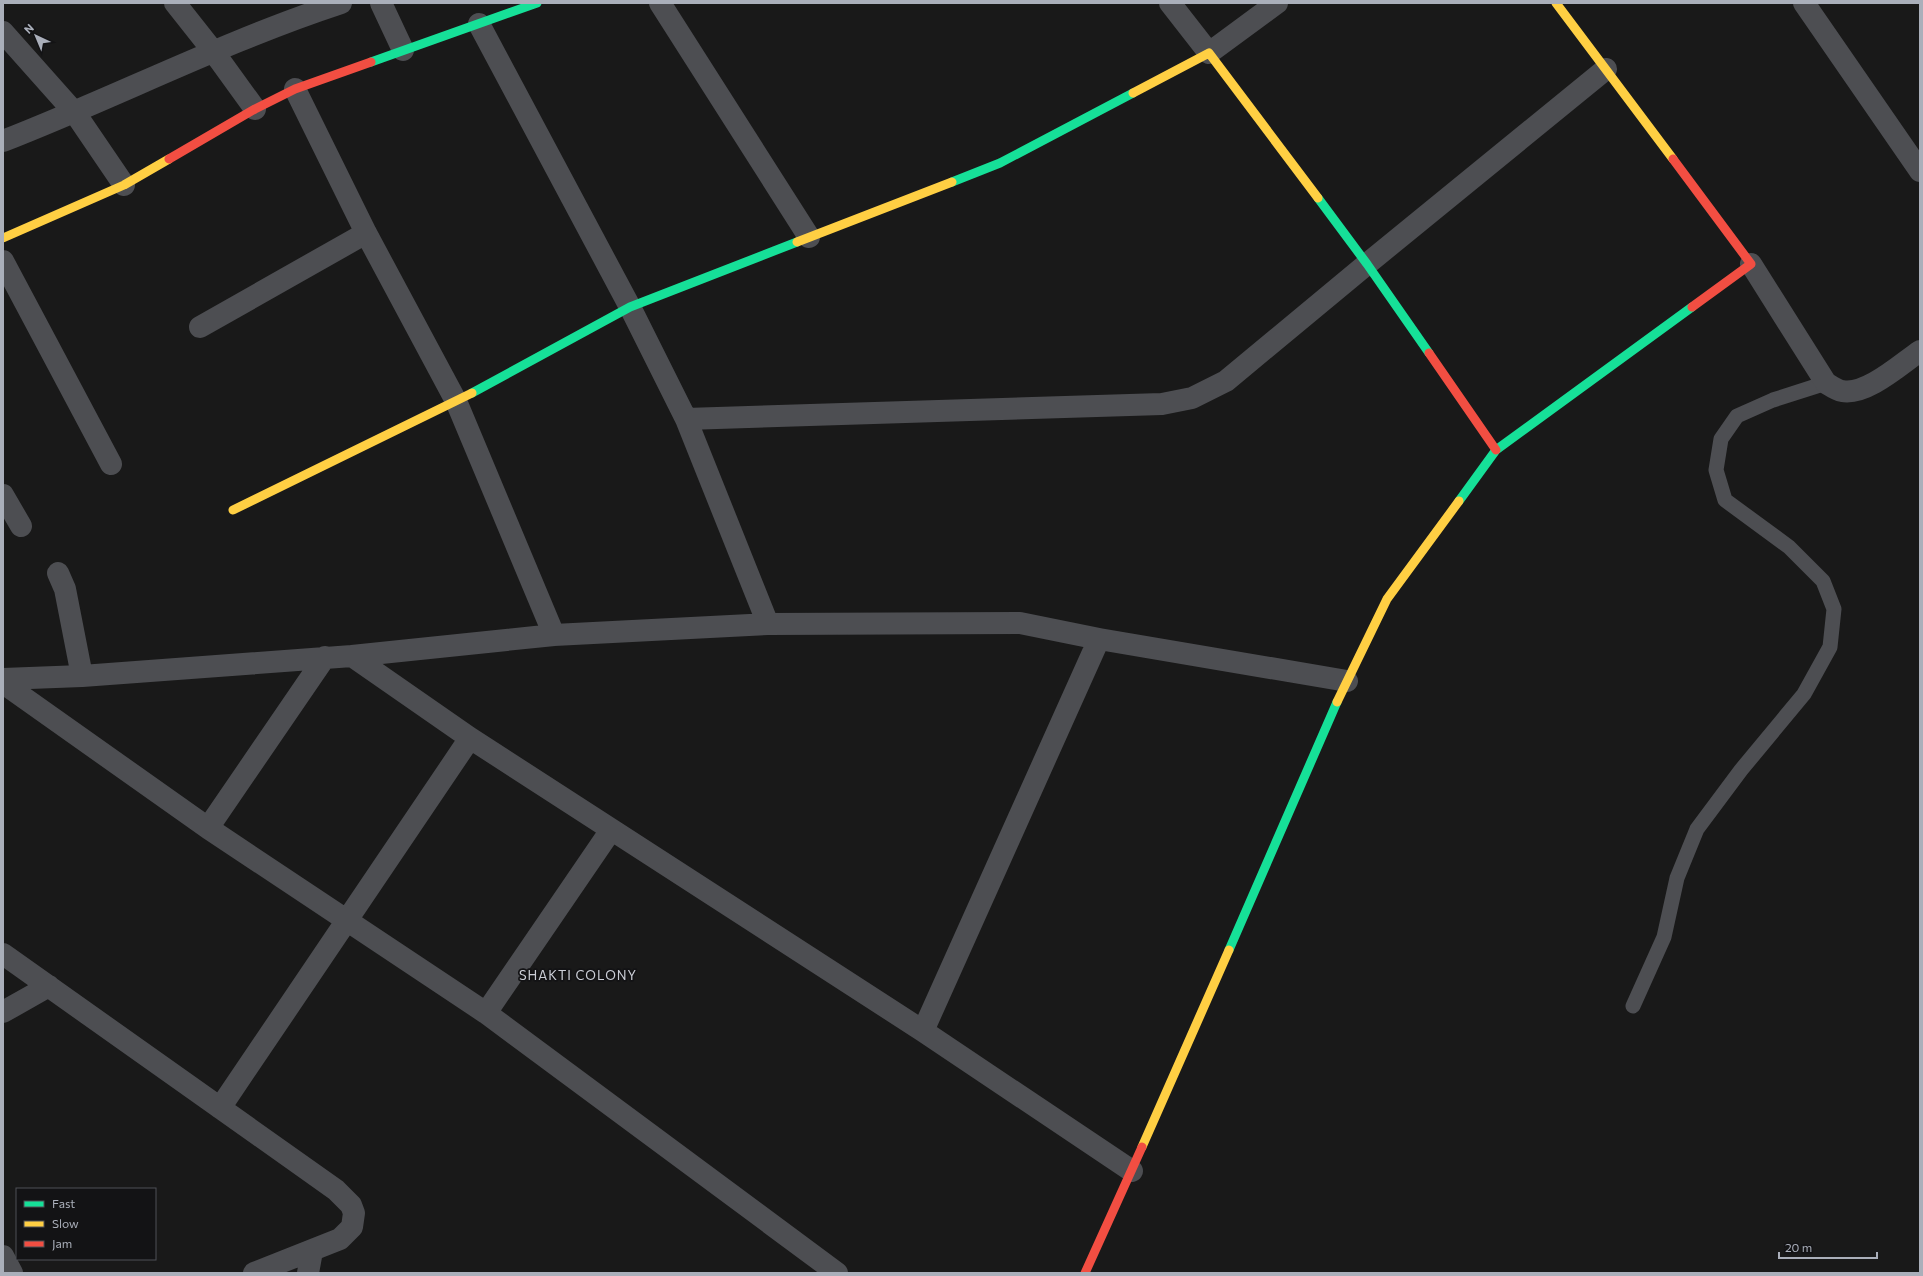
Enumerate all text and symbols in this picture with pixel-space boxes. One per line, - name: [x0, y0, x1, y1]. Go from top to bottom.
- north arrow: [16, 16, 56, 56]
- text: N: [21, 21, 36, 36]
- district label: SHAKTI COLONY: [519, 967, 637, 983]
- legend: [16, 1188, 156, 1260]
- text: Fast: [52, 1196, 75, 1210]
- text: Slow: [52, 1216, 79, 1230]
- scale bar: [1779, 1234, 1877, 1260]
- text: Jam: [52, 1236, 72, 1251]
- text: 20 m: [1785, 1240, 1812, 1254]

